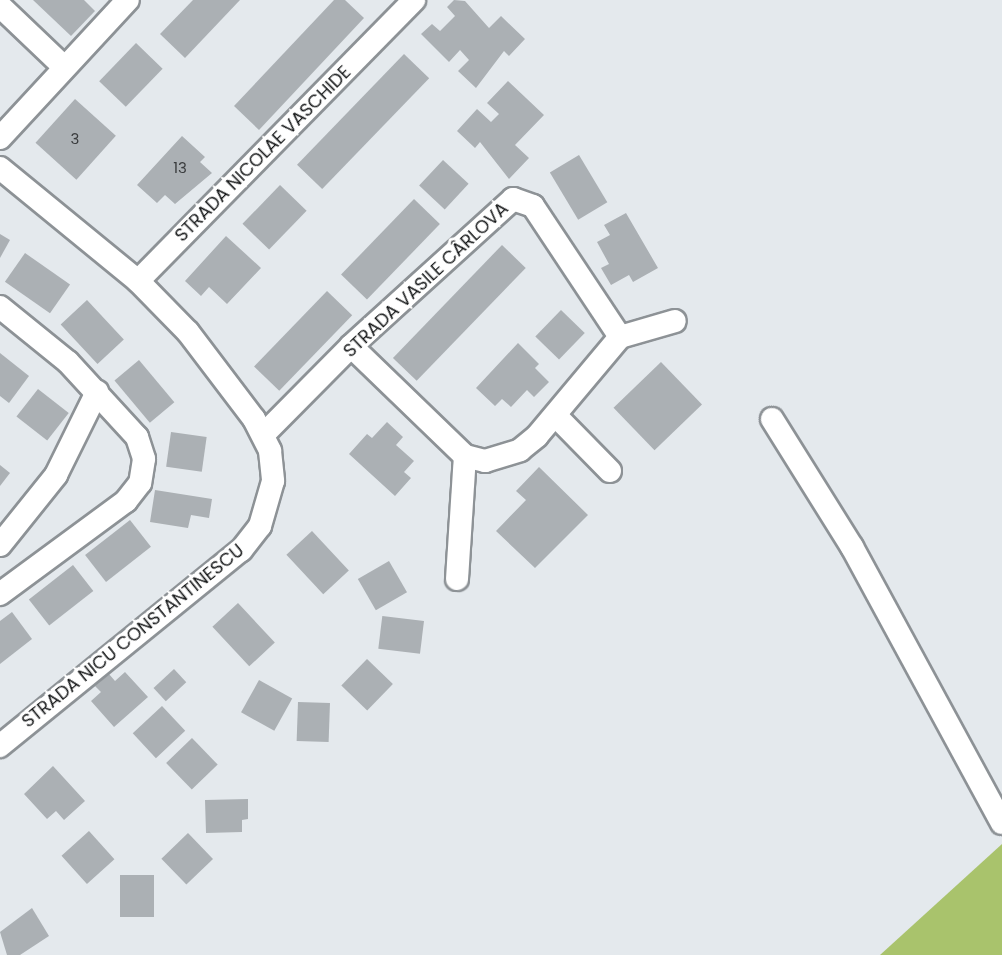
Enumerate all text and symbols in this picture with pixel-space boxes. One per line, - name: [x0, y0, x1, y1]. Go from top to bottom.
- street label: STRADA NICOLAE VASCHIDE: [171, 62, 355, 246]
- house number: 3: [71, 130, 79, 148]
- house number: 13: [173, 159, 187, 177]
- street label: STRADA VASILE CÂRLOVA: [339, 198, 513, 362]
- street label: STRADA NICU CONSTANTINESCU: [18, 540, 248, 732]

